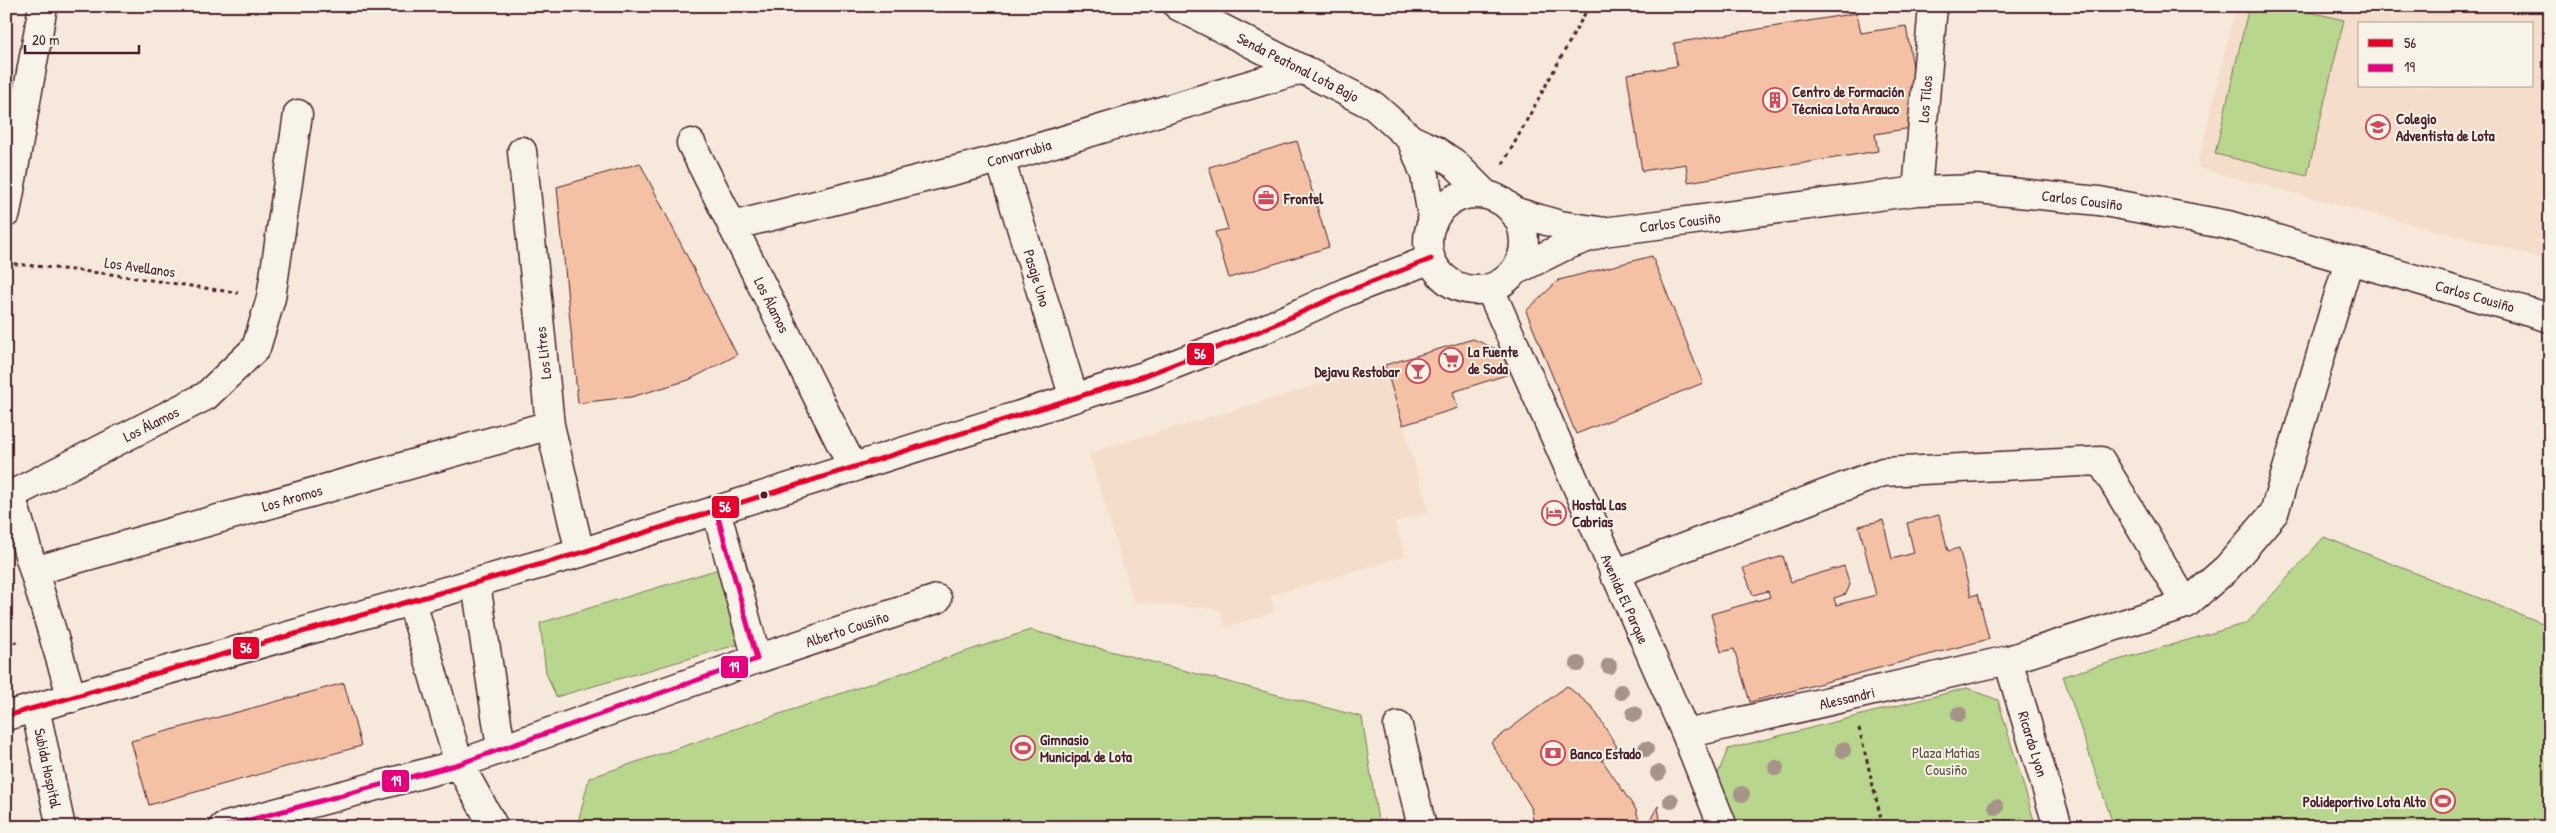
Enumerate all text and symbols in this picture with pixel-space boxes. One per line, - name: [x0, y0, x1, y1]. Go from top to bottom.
- scale bar: [25, 22, 139, 54]
- legend: [2358, 22, 2534, 88]
- street label: Senda Peatonal Lota Bajo: [1233, 27, 1363, 107]
- text: 20 m: [32, 29, 59, 50]
- text: 56: [2404, 32, 2416, 53]
- text: 19: [2404, 56, 2415, 77]
- street label: Los Tilos: [1912, 74, 1938, 123]
- place label: Centro de Formación Técnica Lota Arauco: [1791, 81, 1904, 119]
- building icon: Centro de Formación Técnica Lota Arauco: [1762, 87, 1788, 113]
- place label: Colegio Adventista de Lota: [2396, 108, 2495, 146]
- school or university icon: Colegio Adventista de Lota: [2365, 114, 2391, 140]
- street label: Convarrubia: [984, 134, 1054, 172]
- office icon: Frontel: [1253, 185, 1279, 211]
- street label: Carlos Cousiño: [2040, 185, 2124, 215]
- place label: Frontel: [1283, 188, 1324, 209]
- street label: Carlos Cousiño: [1638, 207, 1722, 237]
- street label: Pasaje Uno: [1018, 247, 1056, 309]
- street label: Los Avellanos: [103, 252, 177, 282]
- street label: Los Álamos: [749, 273, 795, 337]
- street label: Carlos Cousiño: [2433, 275, 2517, 317]
- street label: Los Litres: [530, 326, 556, 380]
- place label: La Fuente de Soda: [1468, 341, 1518, 379]
- line badge: 56: [1186, 342, 1215, 366]
- text: 56: [1194, 344, 1206, 363]
- supermarket icon: La Fuente de Soda: [1438, 347, 1464, 373]
- bar icon: Dejavu Restobar: [1405, 358, 1431, 384]
- place label: Dejavu Restobar: [1314, 361, 1400, 382]
- street label: Los Álamos: [119, 401, 183, 447]
- street label: Los Aromos: [259, 479, 325, 517]
- unlabelled marker: [759, 490, 769, 500]
- place label: Hostal Las Cabrias: [1572, 494, 1627, 532]
- line badge: 56: [711, 495, 740, 519]
- text: 56: [719, 497, 731, 516]
- hotel icon: Hostal Las Cabrias: [1541, 500, 1567, 526]
- street label: Avenida El Parque: [1596, 551, 1654, 647]
- street label: Alberto Cousiño: [803, 606, 891, 652]
- line badge: 56: [232, 636, 260, 660]
- text: 56: [240, 638, 252, 657]
- line badge: 19: [720, 655, 749, 679]
- text: 19: [729, 657, 740, 676]
- street label: Alessandri: [1817, 681, 1877, 715]
- street label: Ricardo Lyon: [2013, 709, 2053, 780]
- street label: Subida Hospital: [29, 726, 67, 810]
- place label: Gimnasio Municipal de Lota: [1040, 729, 1132, 768]
- sports icon: Gimnasio Municipal de Lota: [1010, 735, 1036, 761]
- bank icon: Banco Estado: [1540, 740, 1566, 766]
- park label: Plaza Matias Cousiño: [1912, 742, 1980, 780]
- place label: Banco Estado: [1570, 743, 1641, 764]
- line badge: 19: [381, 769, 410, 793]
- text: 19: [391, 771, 402, 790]
- sports icon: Polideportivo Lota Alto: [2430, 788, 2456, 814]
- place label: Polideportivo Lota Alto: [2303, 791, 2426, 813]

